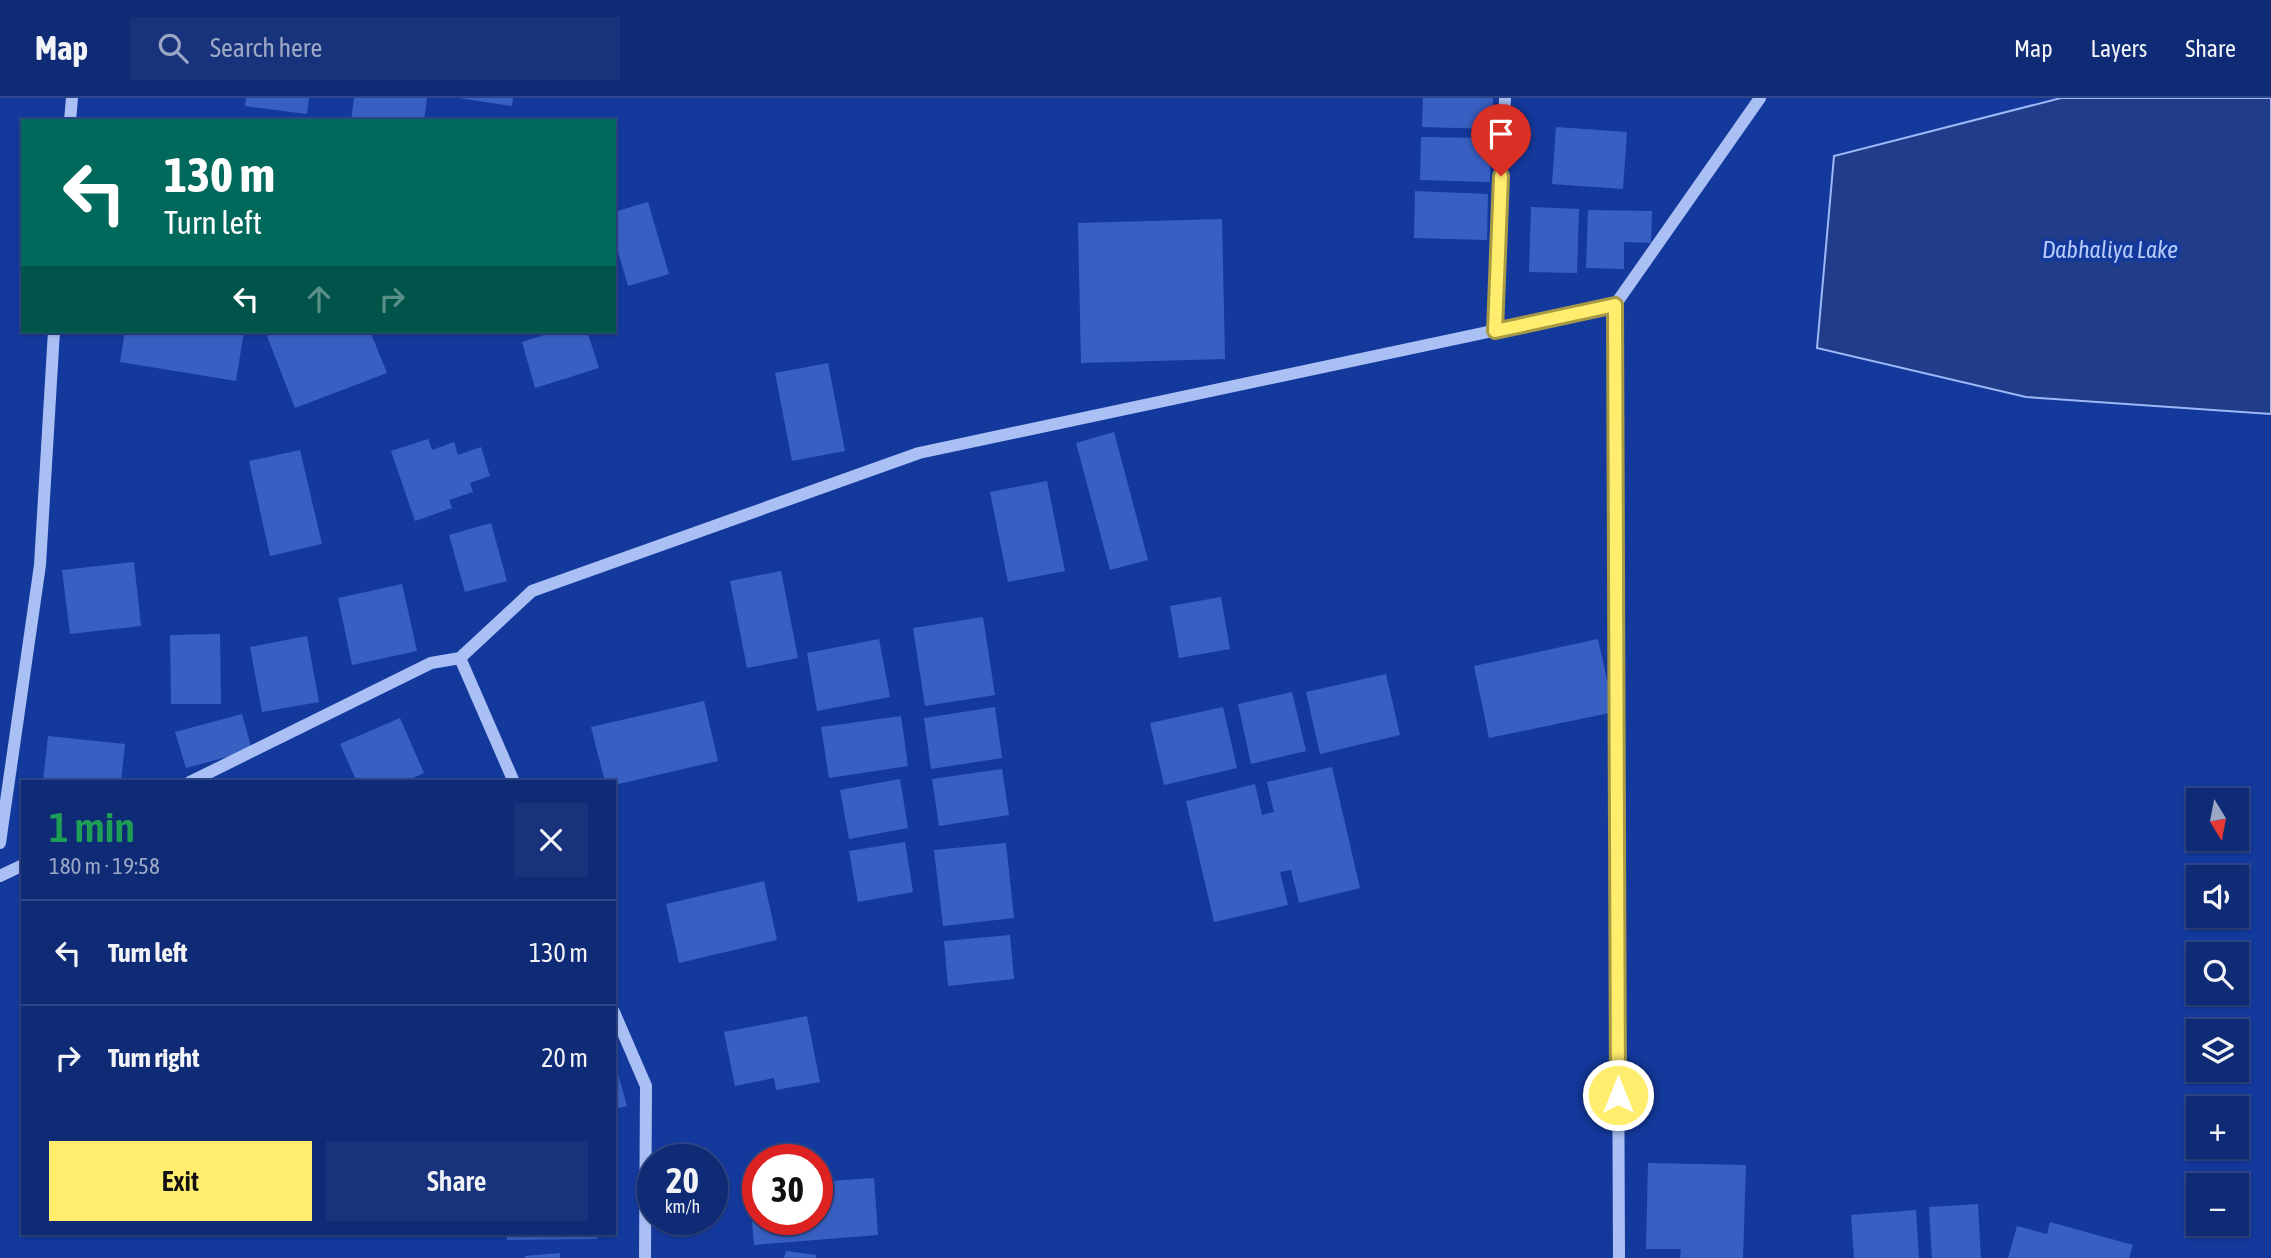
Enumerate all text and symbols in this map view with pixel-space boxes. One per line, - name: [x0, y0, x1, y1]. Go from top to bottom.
- search box: [130, 17, 620, 80]
- text: Map: [35, 29, 88, 67]
- icon: search: [154, 29, 192, 67]
- text: Search here: [210, 33, 322, 63]
- text: Map: [2014, 35, 2053, 62]
- text: Layers: [2091, 35, 2147, 62]
- text: Share: [2185, 35, 2236, 62]
- pin: [1471, 104, 1531, 176]
- icon: arrive: [1482, 115, 1520, 153]
- text: 130 m: [164, 146, 275, 202]
- icon: left: [49, 147, 140, 238]
- text: Turn left: [164, 204, 262, 241]
- water label: Dabhaliya Lake: [2042, 236, 2178, 263]
- icon: left: [227, 280, 265, 318]
- icon: ahead: [300, 280, 338, 318]
- icon: right: [373, 280, 411, 318]
- north arrow: [2186, 788, 2249, 850]
- map controls: [2186, 788, 2249, 1236]
- text: 1 min: [49, 803, 135, 851]
- button: close: [514, 803, 588, 877]
- text: 180 m · 19:58: [49, 853, 160, 879]
- button: sound: [2186, 865, 2249, 928]
- icon: left: [49, 934, 87, 972]
- text: Turn left: [108, 938, 188, 968]
- text: 130 m: [529, 938, 588, 968]
- button: search: [2186, 942, 2249, 1005]
- button: layers: [2186, 1019, 2249, 1082]
- icon: right: [49, 1039, 87, 1077]
- text: Turn right: [108, 1043, 199, 1073]
- text: 20 m: [541, 1043, 588, 1073]
- position arrow: [1581, 1058, 1655, 1132]
- button: +: [2186, 1096, 2249, 1159]
- button: Exit: [49, 1141, 312, 1221]
- button: Share: [326, 1141, 588, 1221]
- speed limit sign: 30: [742, 1144, 833, 1235]
- text: 20: [666, 1160, 699, 1200]
- button: −: [2186, 1173, 2249, 1236]
- text: km/h: [665, 1196, 700, 1217]

